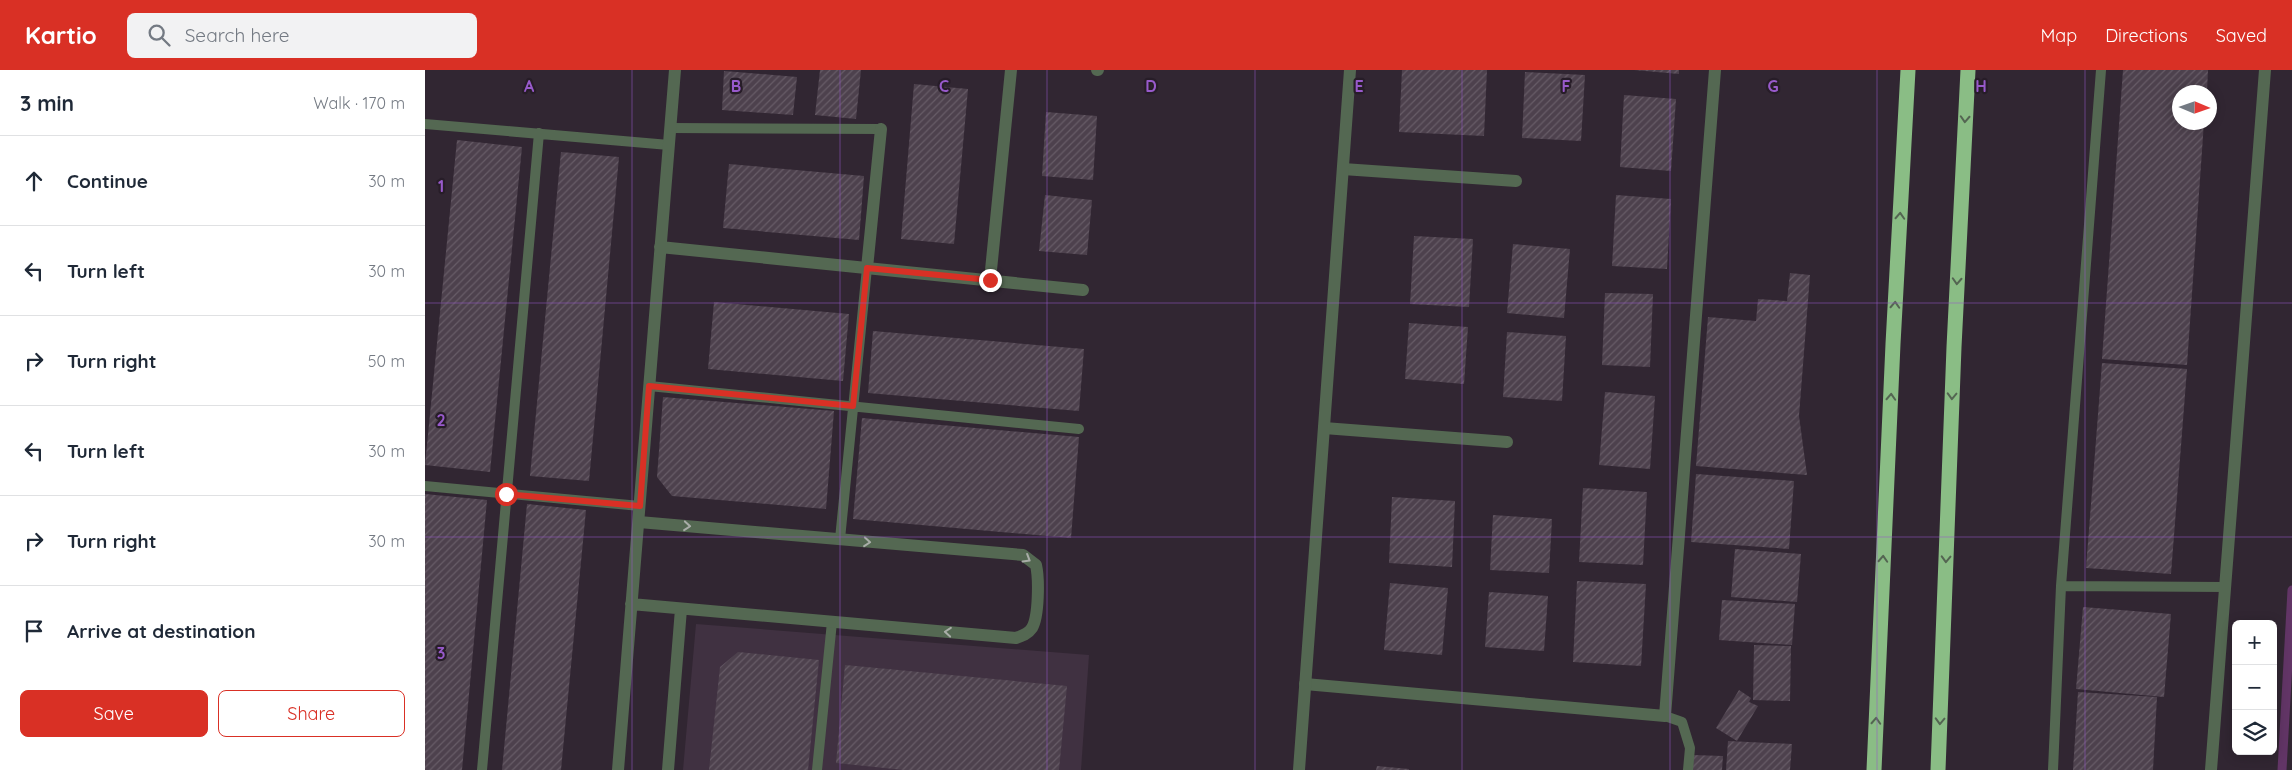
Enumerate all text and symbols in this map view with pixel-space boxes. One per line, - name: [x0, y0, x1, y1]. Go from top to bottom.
- search box: [127, 13, 477, 58]
- text: Kartio: [25, 20, 97, 50]
- icon: search: [145, 21, 173, 49]
- text: Search here: [185, 23, 290, 47]
- text: Map: [2040, 24, 2077, 47]
- text: Directions: [2105, 24, 2188, 47]
- text: Saved: [2216, 24, 2267, 47]
- text: A: [524, 76, 535, 96]
- text: B: [731, 76, 741, 96]
- text: C: [939, 76, 949, 96]
- text: D: [1145, 76, 1157, 96]
- text: E: [1354, 76, 1364, 96]
- text: F: [1562, 76, 1571, 96]
- text: G: [1767, 76, 1779, 96]
- text: H: [1975, 76, 1987, 96]
- north arrow: [2172, 85, 2217, 130]
- text: 3 min: [20, 90, 74, 116]
- text: Walk · 170 m: [313, 93, 405, 113]
- one-way arrow: [1960, 115, 1971, 123]
- icon: ahead: [20, 167, 48, 195]
- text: Continue: [67, 169, 148, 193]
- text: 30 m: [368, 171, 405, 191]
- text: 1: [438, 176, 444, 196]
- one-way arrow: [1894, 212, 1905, 220]
- icon: left: [20, 257, 48, 285]
- text: Turn left: [67, 259, 145, 283]
- text: 30 m: [368, 261, 405, 281]
- route end: [979, 269, 1002, 292]
- one-way arrow: [1952, 277, 1963, 285]
- one-way arrow: [1890, 300, 1900, 308]
- icon: right: [20, 347, 48, 375]
- text: Turn right: [67, 349, 156, 373]
- text: 50 m: [368, 351, 405, 371]
- one-way arrow: [1885, 392, 1896, 400]
- one-way arrow: [1947, 392, 1957, 400]
- text: 2: [436, 410, 446, 430]
- icon: left: [20, 437, 48, 465]
- text: Turn left: [67, 439, 145, 463]
- text: 30 m: [368, 441, 405, 461]
- route start: [495, 483, 518, 506]
- one-way arrow: [684, 520, 692, 531]
- icon: right: [20, 527, 48, 555]
- text: Turn right: [67, 529, 156, 553]
- text: 30 m: [368, 531, 405, 551]
- one-way arrow: [863, 536, 871, 547]
- one-way arrow: [1022, 553, 1031, 563]
- one-way arrow: [1878, 555, 1889, 563]
- one-way arrow: [1941, 555, 1951, 563]
- icon: arrive: [20, 617, 48, 645]
- text: Arrive at destination: [67, 619, 256, 643]
- map controls: [2232, 620, 2277, 755]
- button: +: [2232, 620, 2277, 665]
- one-way arrow: [944, 627, 952, 638]
- text: 3: [437, 643, 445, 663]
- button: −: [2232, 665, 2277, 710]
- button: Save: [20, 690, 208, 737]
- button: Share: [218, 690, 405, 737]
- button: layers: [2232, 710, 2277, 755]
- one-way arrow: [1871, 717, 1882, 725]
- one-way arrow: [1935, 718, 1945, 725]

